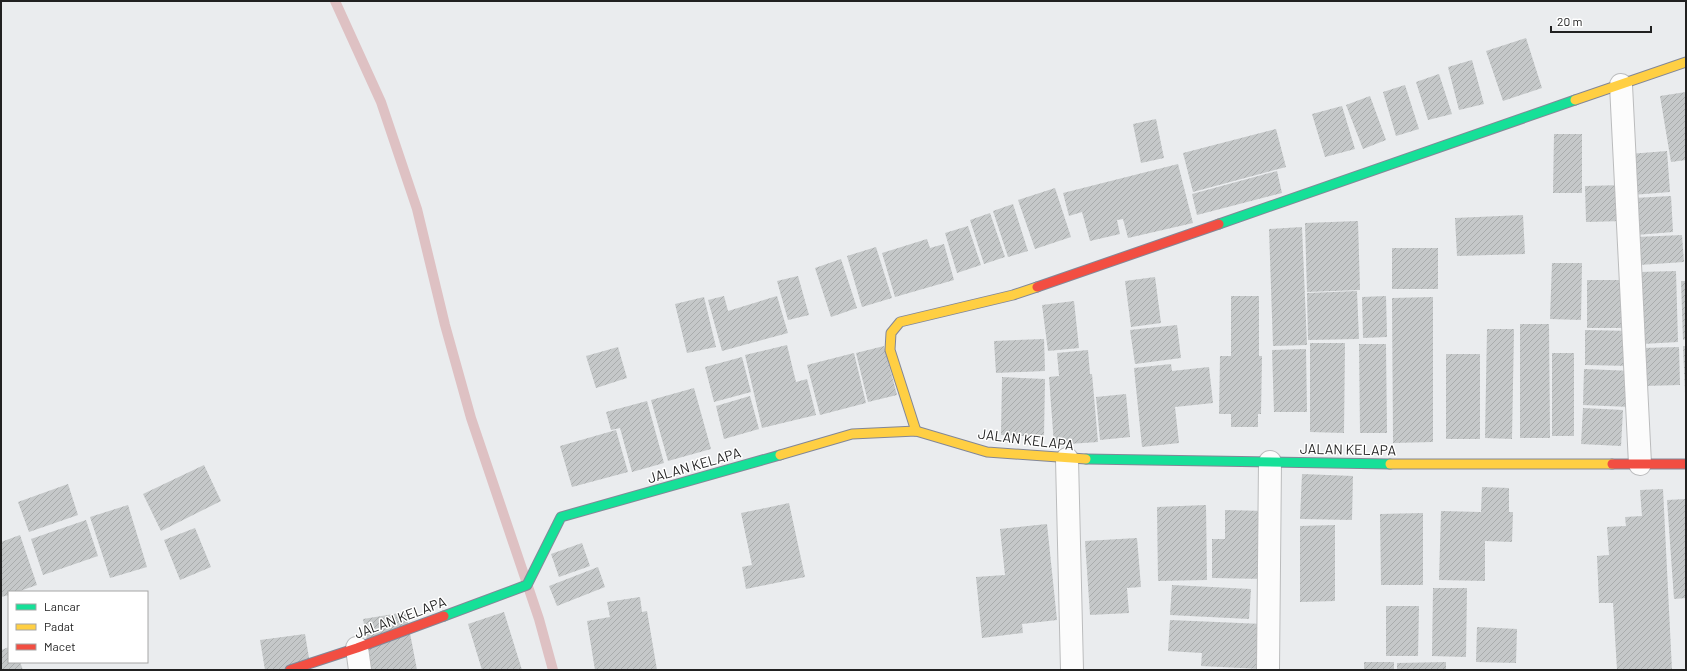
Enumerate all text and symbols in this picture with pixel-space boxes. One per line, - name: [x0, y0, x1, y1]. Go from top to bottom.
- scale bar: [1551, 8, 1651, 34]
- text: 20 m: [1557, 14, 1583, 28]
- street label: JALAN KELAPA: [977, 425, 1075, 453]
- street label: JALAN KELAPA: [1300, 440, 1397, 458]
- street label: JALAN KELAPA: [645, 443, 743, 486]
- legend: [8, 591, 148, 663]
- street label: JALAN KELAPA: [352, 592, 449, 641]
- text: Lancar: [44, 599, 81, 613]
- text: Padat: [44, 619, 74, 633]
- text: Macet: [44, 639, 76, 653]

